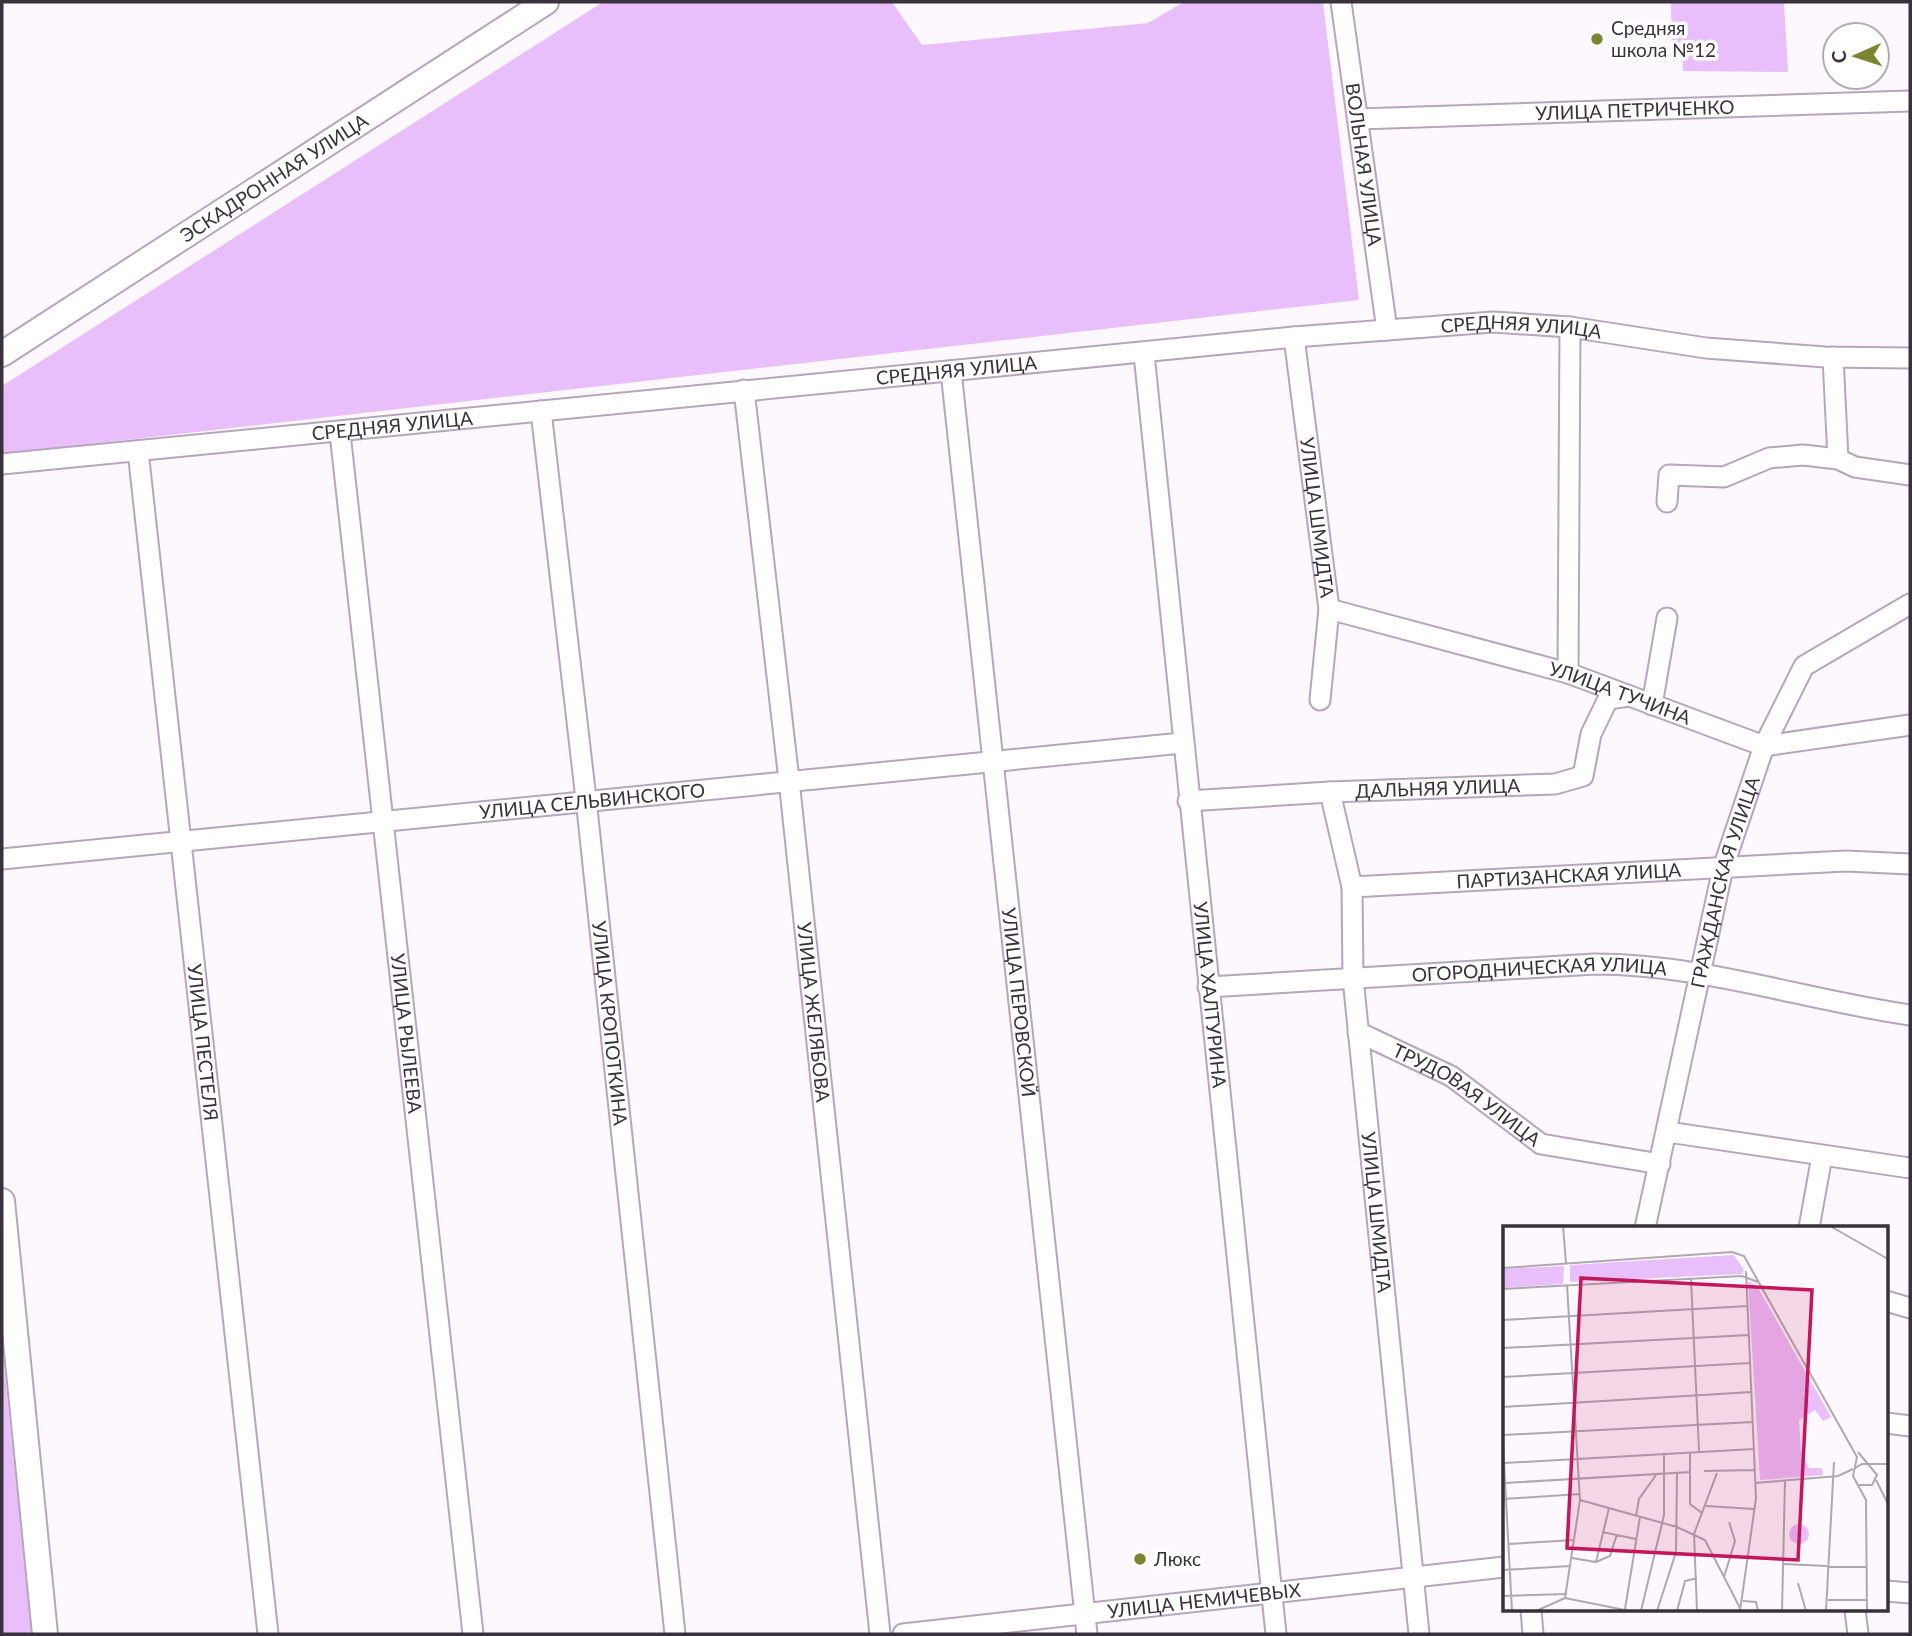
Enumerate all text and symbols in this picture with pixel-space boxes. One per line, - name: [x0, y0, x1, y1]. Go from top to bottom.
- place label: Средняя школа №12: [1611, 16, 1716, 61]
- north arrow: [1821, 21, 1891, 91]
- marker: Средняя школа №12: [1589, 31, 1605, 47]
- text: С: [1827, 50, 1850, 64]
- street label: ВОЛЬНАЯ УЛИЦА: [1341, 81, 1387, 247]
- street label: УЛИЦА ПЕТРИЧЕНКО: [1535, 95, 1735, 124]
- street label: ЭСКАДРОННАЯ УЛИЦА: [176, 108, 372, 247]
- street label: СРЕДНЯЯ УЛИЦА: [1440, 310, 1603, 343]
- street label: СРЕДНЯЯ УЛИЦА: [875, 350, 1038, 389]
- street label: СРЕДНЯЯ УЛИЦА: [311, 406, 474, 444]
- street label: УЛИЦА ШМИДТА: [1296, 436, 1339, 599]
- street label: УЛИЦА ТУЧИНА: [1547, 656, 1694, 729]
- street label: ДАЛЬНЯЯ УЛИЦА: [1355, 773, 1521, 802]
- street label: ГРАЖДАНСКАЯ УЛИЦА: [1685, 773, 1764, 990]
- street label: УЛИЦА СЕЛЬВИНСКОГО: [478, 778, 706, 823]
- street label: ПАРТИЗАНСКАЯ УЛИЦА: [1456, 858, 1682, 892]
- street label: УЛИЦА ХАЛТУРИНА: [1190, 900, 1232, 1089]
- street label: УЛИЦА ПЕРОВСКОЙ: [998, 907, 1041, 1098]
- street label: УЛИЦА КРОПОТКИНА: [588, 920, 633, 1127]
- street label: УЛИЦА ЖЕЛЯБОВА: [793, 921, 835, 1103]
- street label: УЛИЦА РЫЛЕЕВА: [387, 952, 427, 1115]
- street label: ОГОРОДНИЧЕСКАЯ УЛИЦА: [1411, 952, 1669, 986]
- street label: УЛИЦА ПЕСТЕЛЯ: [183, 963, 224, 1122]
- street label: ТРУДОВАЯ УЛИЦА: [1389, 1038, 1546, 1151]
- street label: УЛИЦА ШМИДТА: [1358, 1131, 1397, 1294]
- inset map: [1503, 1226, 1888, 1612]
- place label: Люкс: [1153, 1547, 1201, 1570]
- marker: Люкс: [1132, 1551, 1148, 1567]
- street label: УЛИЦА НЕМИЧЕВЫХ: [1106, 1578, 1303, 1622]

